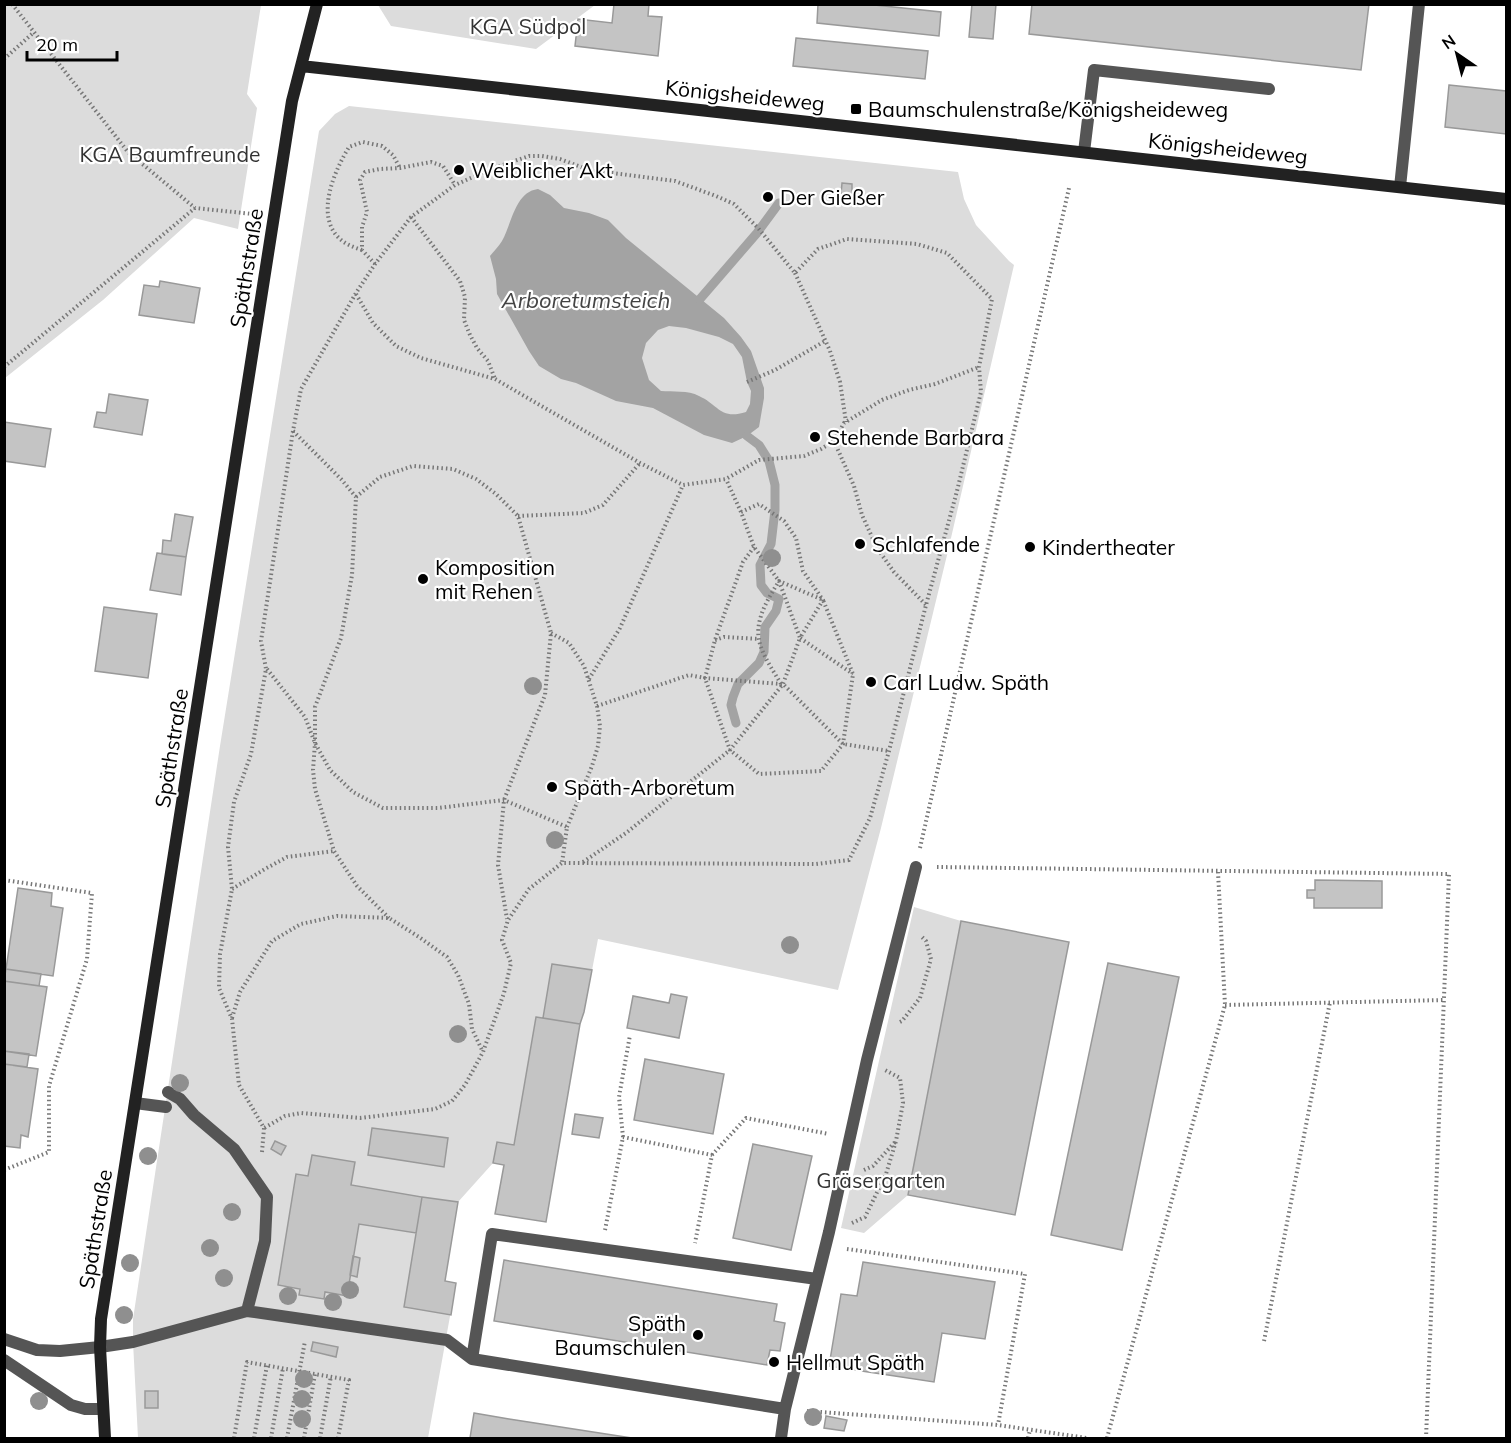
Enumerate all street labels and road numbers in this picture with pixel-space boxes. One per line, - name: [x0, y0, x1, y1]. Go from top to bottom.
- street label: Königsheideweg: [664, 74, 826, 116]
- street label: Königsheideweg: [1147, 127, 1309, 169]
- street label: Späthstraße: [224, 206, 268, 330]
- street label: Späthstraße: [149, 686, 193, 810]
- street label: Späthstraße: [73, 1167, 117, 1291]

